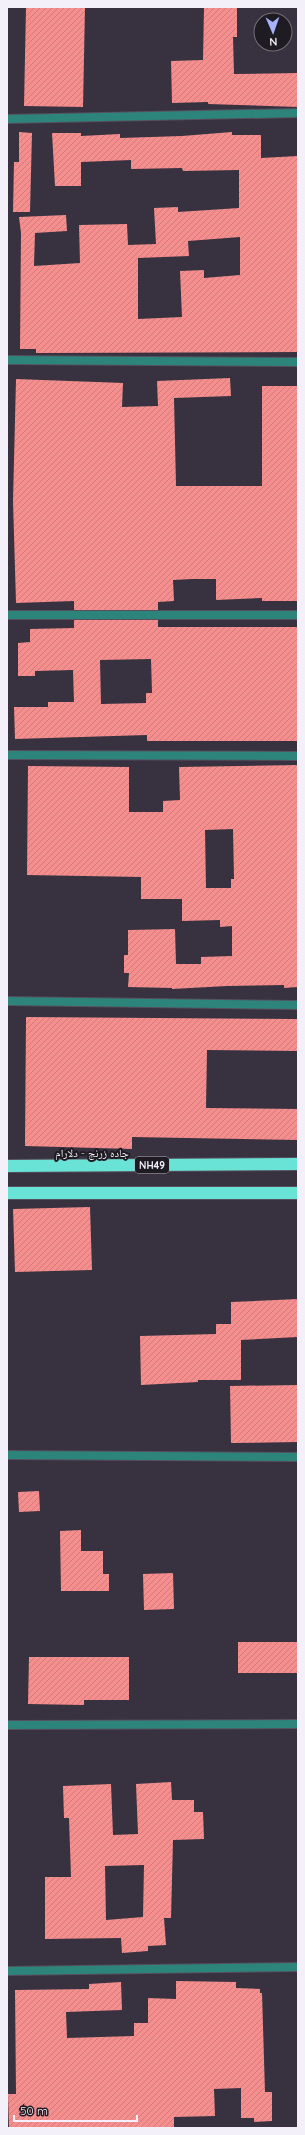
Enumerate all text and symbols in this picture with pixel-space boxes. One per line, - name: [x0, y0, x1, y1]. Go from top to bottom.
- north arrow: [253, 12, 293, 52]
- text: N: [269, 35, 278, 49]
- street label: جاده زرنج - دلارام: [55, 1146, 129, 1160]
- road number: NH49: [135, 1157, 169, 1173]
- scale bar: [14, 2097, 137, 2123]
- text: 50 m: [20, 2103, 48, 2118]

